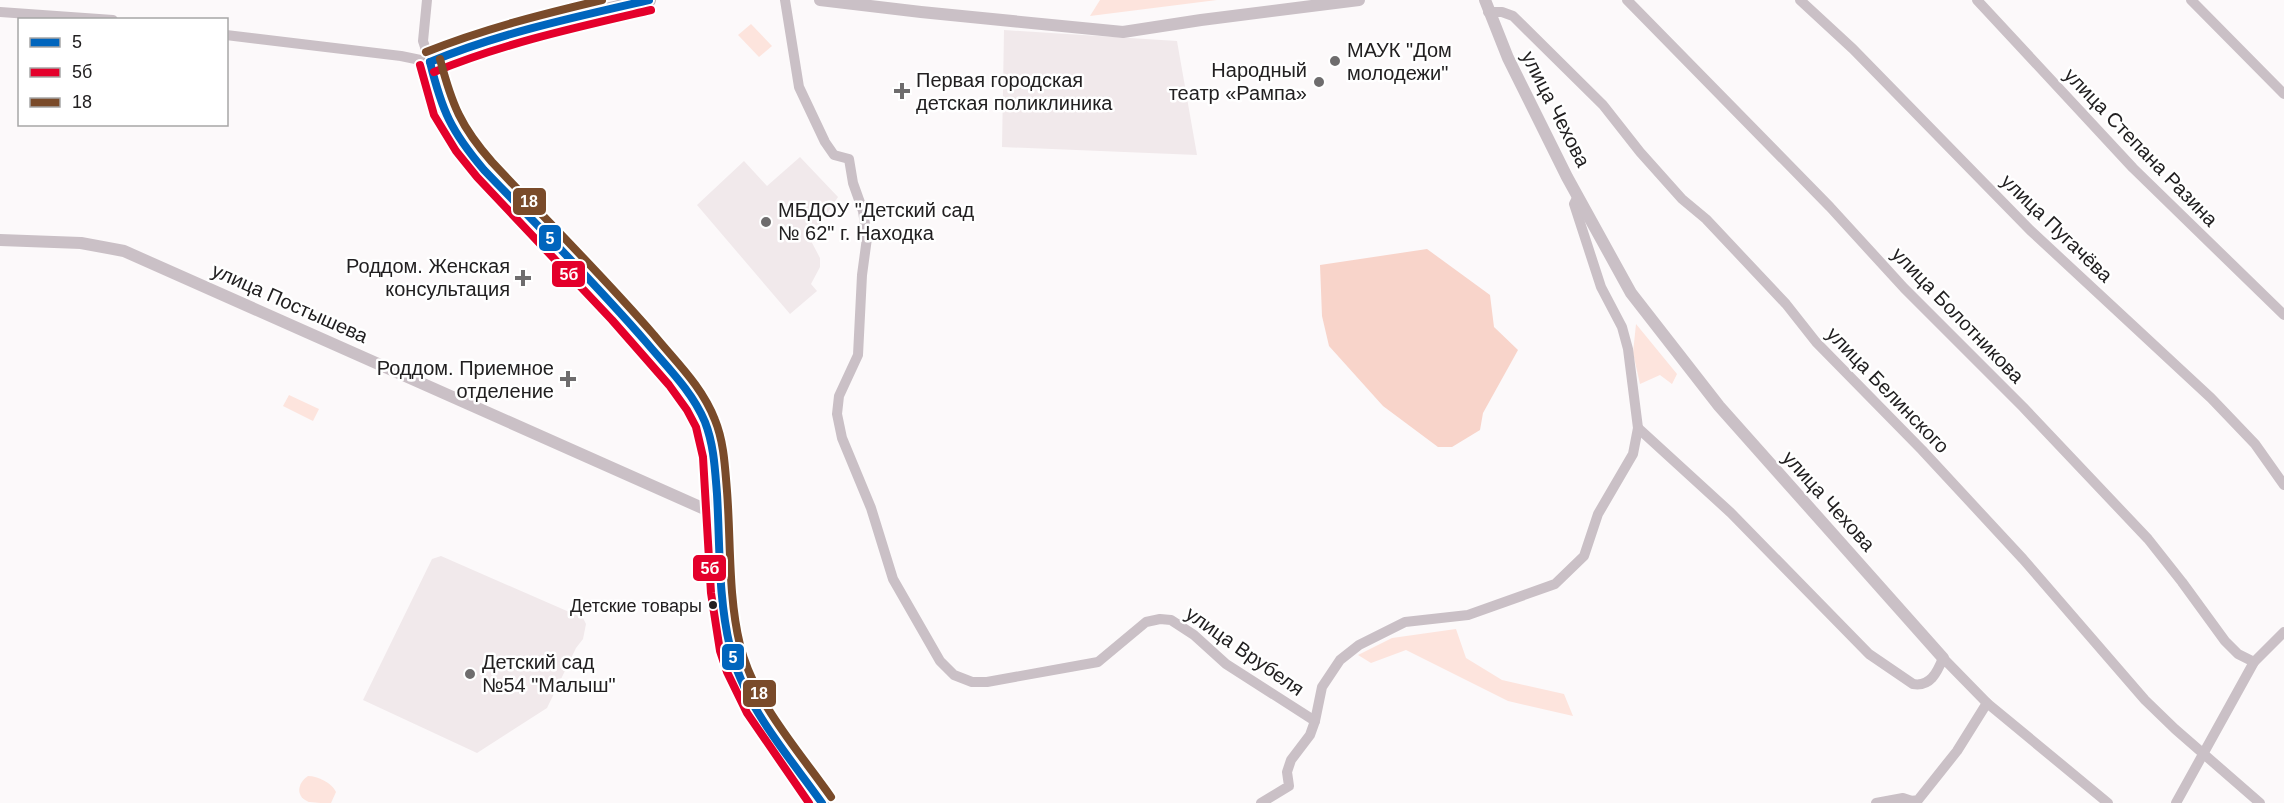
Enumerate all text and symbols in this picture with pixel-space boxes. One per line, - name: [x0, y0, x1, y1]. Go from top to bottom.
- legend: [18, 18, 228, 126]
- text: 5: [72, 32, 82, 52]
- place label: МАУК "Дом молодежи": [1347, 39, 1452, 84]
- street label: улица Чехова: [1517, 47, 1595, 171]
- marker: МАУК "Дом молодежи": [1328, 54, 1342, 68]
- place label: Народный театр «Рампа»: [1169, 59, 1307, 104]
- text: 5б: [72, 62, 92, 82]
- street label: улица Степана Разина: [2060, 64, 2223, 231]
- place label: Первая городская детская поликлиника: [916, 69, 1113, 114]
- marker: Народный театр «Рампа»: [1312, 75, 1326, 89]
- marker: Первая городская детская поликлиника: [893, 82, 911, 100]
- text: 18: [72, 92, 92, 112]
- street label: улица Пугачёва: [1997, 170, 2118, 287]
- line badge: 18: [512, 187, 547, 216]
- text: 18: [520, 193, 538, 210]
- place label: МБДОУ "Детский сад № 62" г. Находка: [778, 199, 975, 244]
- marker: МБДОУ "Детский сад № 62" г. Находка: [759, 215, 773, 229]
- line badge: 5: [538, 224, 562, 252]
- text: 5: [546, 230, 555, 247]
- street label: улица Болотникова: [1888, 243, 2029, 388]
- place label: Роддом. Женская консультация: [346, 255, 510, 300]
- street label: улица Постышева: [209, 259, 372, 348]
- line badge: 5б: [551, 260, 586, 288]
- text: 5б: [560, 266, 579, 283]
- marker: Роддом. Женская консультация: [514, 269, 532, 287]
- street label: улица Белинского: [1822, 323, 1954, 457]
- place label: Роддом. Приемное отделение: [377, 357, 554, 402]
- marker: Роддом. Приемное отделение: [559, 370, 577, 388]
- street label: улица Чехова: [1778, 446, 1880, 556]
- line badge: 5б: [692, 554, 727, 582]
- text: 5б: [701, 560, 720, 577]
- place label: Детские товары: [570, 596, 702, 616]
- marker: Детские товары: [707, 599, 719, 611]
- street label: улица Врубеля: [1182, 602, 1308, 700]
- line badge: 5: [721, 643, 745, 671]
- text: 5: [729, 649, 738, 666]
- place label: Детский сад №54 "Малыш": [482, 651, 616, 696]
- marker: Детский сад №54 "Малыш": [463, 667, 477, 681]
- line badge: 18: [742, 679, 777, 708]
- text: 18: [750, 685, 768, 702]

